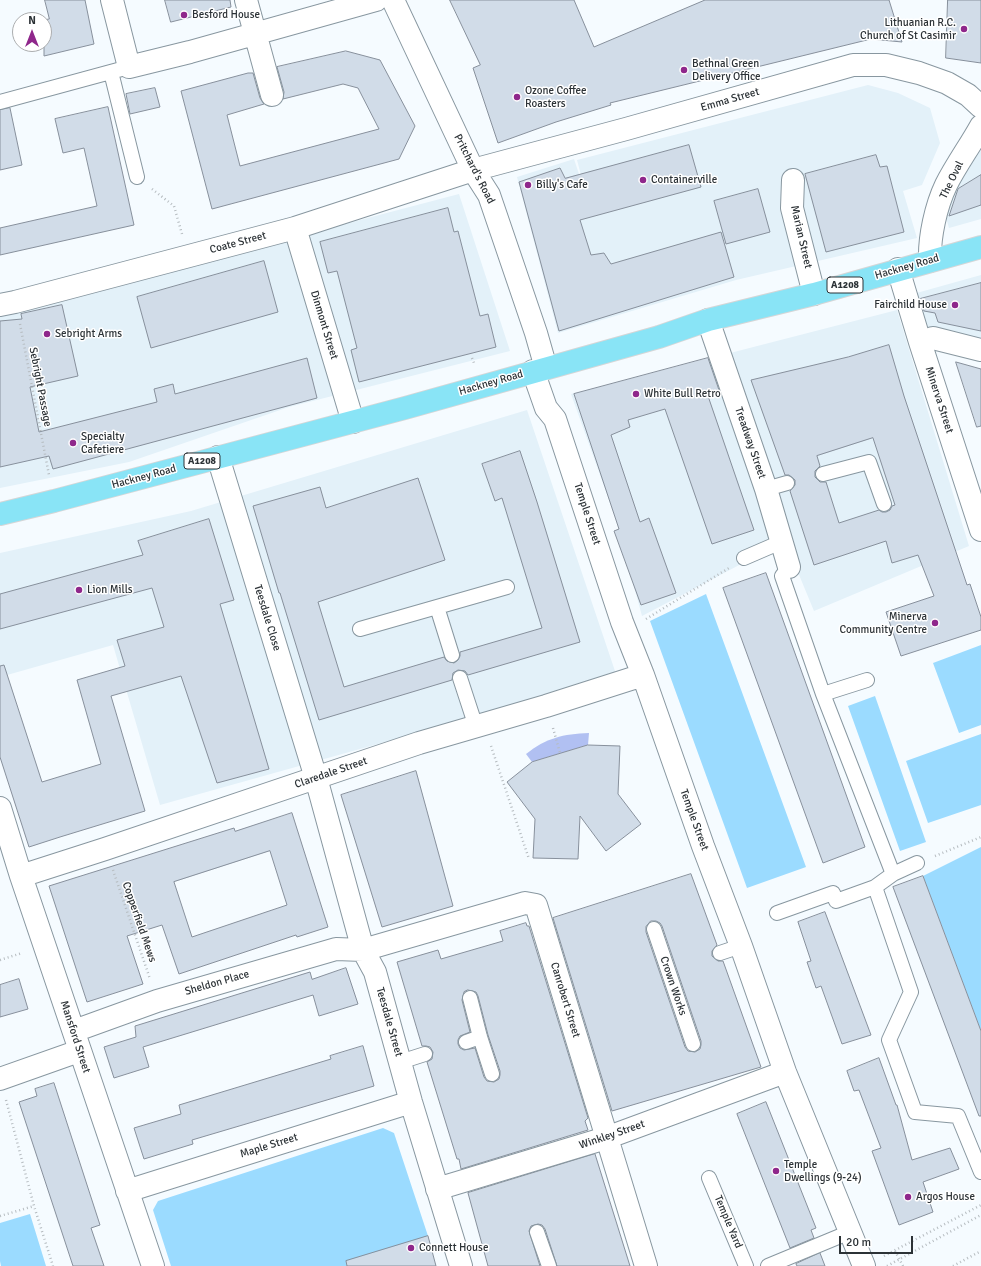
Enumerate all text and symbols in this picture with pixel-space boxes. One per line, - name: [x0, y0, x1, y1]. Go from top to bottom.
- place label: Besford House: [192, 8, 260, 22]
- marker: Besford House: [179, 10, 189, 20]
- north arrow: [12, 12, 52, 52]
- text: N: [28, 14, 36, 27]
- place label: Lithuanian R.C. Church of St Casimir: [860, 16, 956, 42]
- marker: Lithuanian R.C. Church of St Casimir: [959, 24, 969, 34]
- place label: Bethnal Green Delivery Office: [692, 57, 761, 83]
- marker: Bethnal Green Delivery Office: [679, 65, 689, 75]
- place label: Ozone Coffee Roasters: [525, 84, 587, 110]
- street label: Emma Street: [699, 85, 761, 115]
- marker: Ozone Coffee Roasters: [512, 92, 522, 102]
- street label: Pritchard's Road: [451, 132, 497, 206]
- street label: The Oval: [937, 159, 967, 201]
- place label: Containerville: [651, 173, 717, 187]
- marker: Containerville: [638, 175, 648, 185]
- place label: Billy's Cafe: [536, 178, 588, 192]
- marker: Billy's Cafe: [523, 180, 533, 190]
- street label: Marian Street: [787, 204, 815, 270]
- street label: Coate Street: [208, 229, 268, 257]
- street label: Hackney Road: [873, 252, 941, 282]
- road number: A1208: [827, 277, 863, 293]
- street label: Dinmont Street: [307, 289, 341, 361]
- place label: Fairchild House: [874, 298, 947, 312]
- marker: Fairchild House: [950, 300, 960, 310]
- place label: Sebright Arms: [55, 327, 122, 341]
- marker: Sebright Arms: [42, 329, 52, 339]
- street label: Sebright Passage: [26, 346, 54, 428]
- street label: Minerva Street: [922, 365, 956, 435]
- street label: Hackney Road: [457, 368, 525, 398]
- place label: White Bull Retro: [644, 387, 721, 401]
- marker: White Bull Retro: [631, 389, 641, 399]
- street label: Treadway Street: [732, 405, 768, 481]
- place label: Specialty Cafetiere: [81, 430, 124, 456]
- marker: Specialty Cafetiere: [68, 438, 78, 448]
- road number: A1208: [184, 453, 220, 469]
- street label: Hackney Road: [110, 462, 178, 492]
- street label: Temple Street: [571, 481, 603, 547]
- place label: Lion Mills: [87, 583, 133, 597]
- street label: Teesdale Close: [251, 583, 283, 653]
- marker: Lion Mills: [74, 585, 84, 595]
- place label: Minerva Community Centre: [840, 610, 927, 636]
- marker: Minerva Community Centre: [930, 618, 940, 628]
- street label: Claredale Street: [293, 754, 369, 792]
- street label: Temple Street: [677, 788, 711, 852]
- street label: Copperfield Mews: [119, 880, 159, 964]
- street label: Crown Works: [657, 955, 689, 1017]
- street label: Canrobert Street: [547, 961, 583, 1039]
- street label: Sheldon Place: [183, 968, 251, 998]
- street label: Teesdale Street: [373, 986, 405, 1058]
- street label: Mansford Street: [57, 999, 93, 1075]
- street label: Winkley Street: [578, 1118, 646, 1152]
- street label: Maple Street: [238, 1131, 300, 1161]
- place label: Temple Dwellings (9-24): [784, 1158, 862, 1184]
- marker: Temple Dwellings (9-24): [771, 1166, 781, 1176]
- place label: Argos House: [916, 1190, 975, 1204]
- marker: Argos House: [903, 1192, 913, 1202]
- street label: Temple Yard: [711, 1194, 745, 1250]
- scale bar: [841, 1228, 915, 1254]
- text: 20 m: [846, 1235, 871, 1250]
- place label: Connett House: [419, 1241, 488, 1255]
- marker: Connett House: [406, 1243, 416, 1253]

